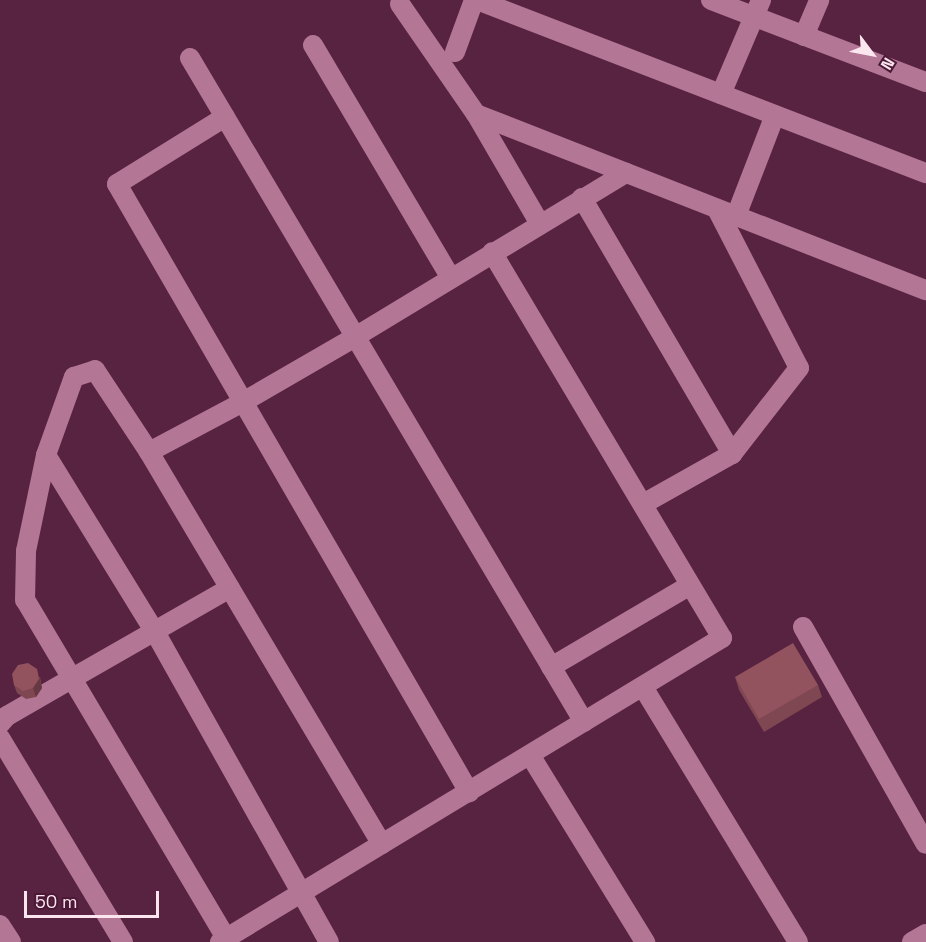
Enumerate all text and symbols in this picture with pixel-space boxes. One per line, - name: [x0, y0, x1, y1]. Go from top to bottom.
- north arrow: [842, 24, 902, 84]
- text: N: [876, 54, 899, 74]
- scale bar: [27, 879, 162, 917]
- text: 50 m: [35, 890, 77, 913]

